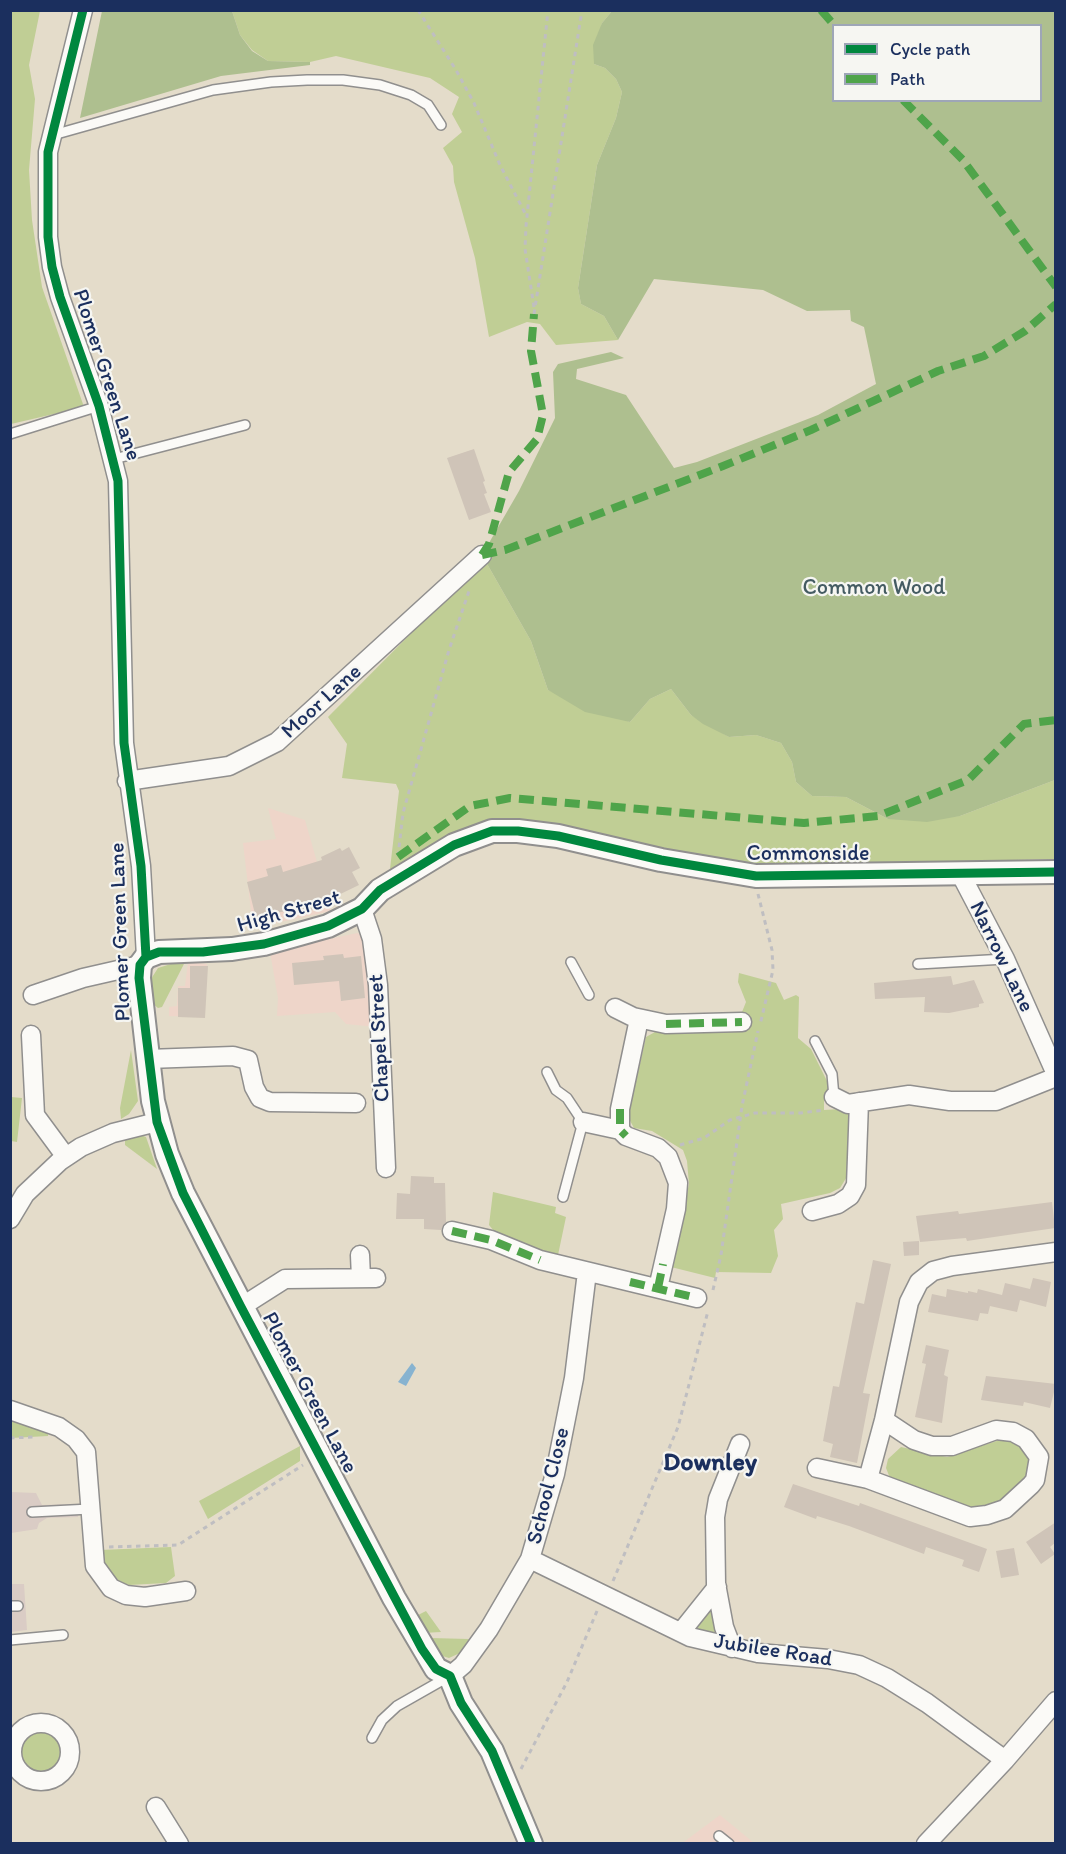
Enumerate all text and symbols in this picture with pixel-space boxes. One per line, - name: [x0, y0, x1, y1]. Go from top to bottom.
- legend: [832, 24, 1042, 102]
- text: Cycle path: [890, 38, 970, 60]
- text: Path: [890, 68, 925, 90]
- street label: Plomer Green Lane: [66, 286, 146, 464]
- park label: Common Wood: [803, 575, 945, 601]
- street label: Moor Lane: [276, 659, 368, 745]
- street label: Commonside: [747, 841, 869, 867]
- street label: Plomer Green Lane: [105, 842, 137, 1022]
- street label: High Street: [234, 885, 344, 939]
- street label: Narrow Lane: [963, 897, 1039, 1017]
- street label: Chapel Street: [363, 973, 397, 1103]
- street label: Plomer Green Lane: [255, 1308, 363, 1478]
- street label: School Close: [522, 1425, 576, 1547]
- district label: Downley: [663, 1447, 757, 1479]
- street label: Jubilee Road: [712, 1629, 834, 1673]

